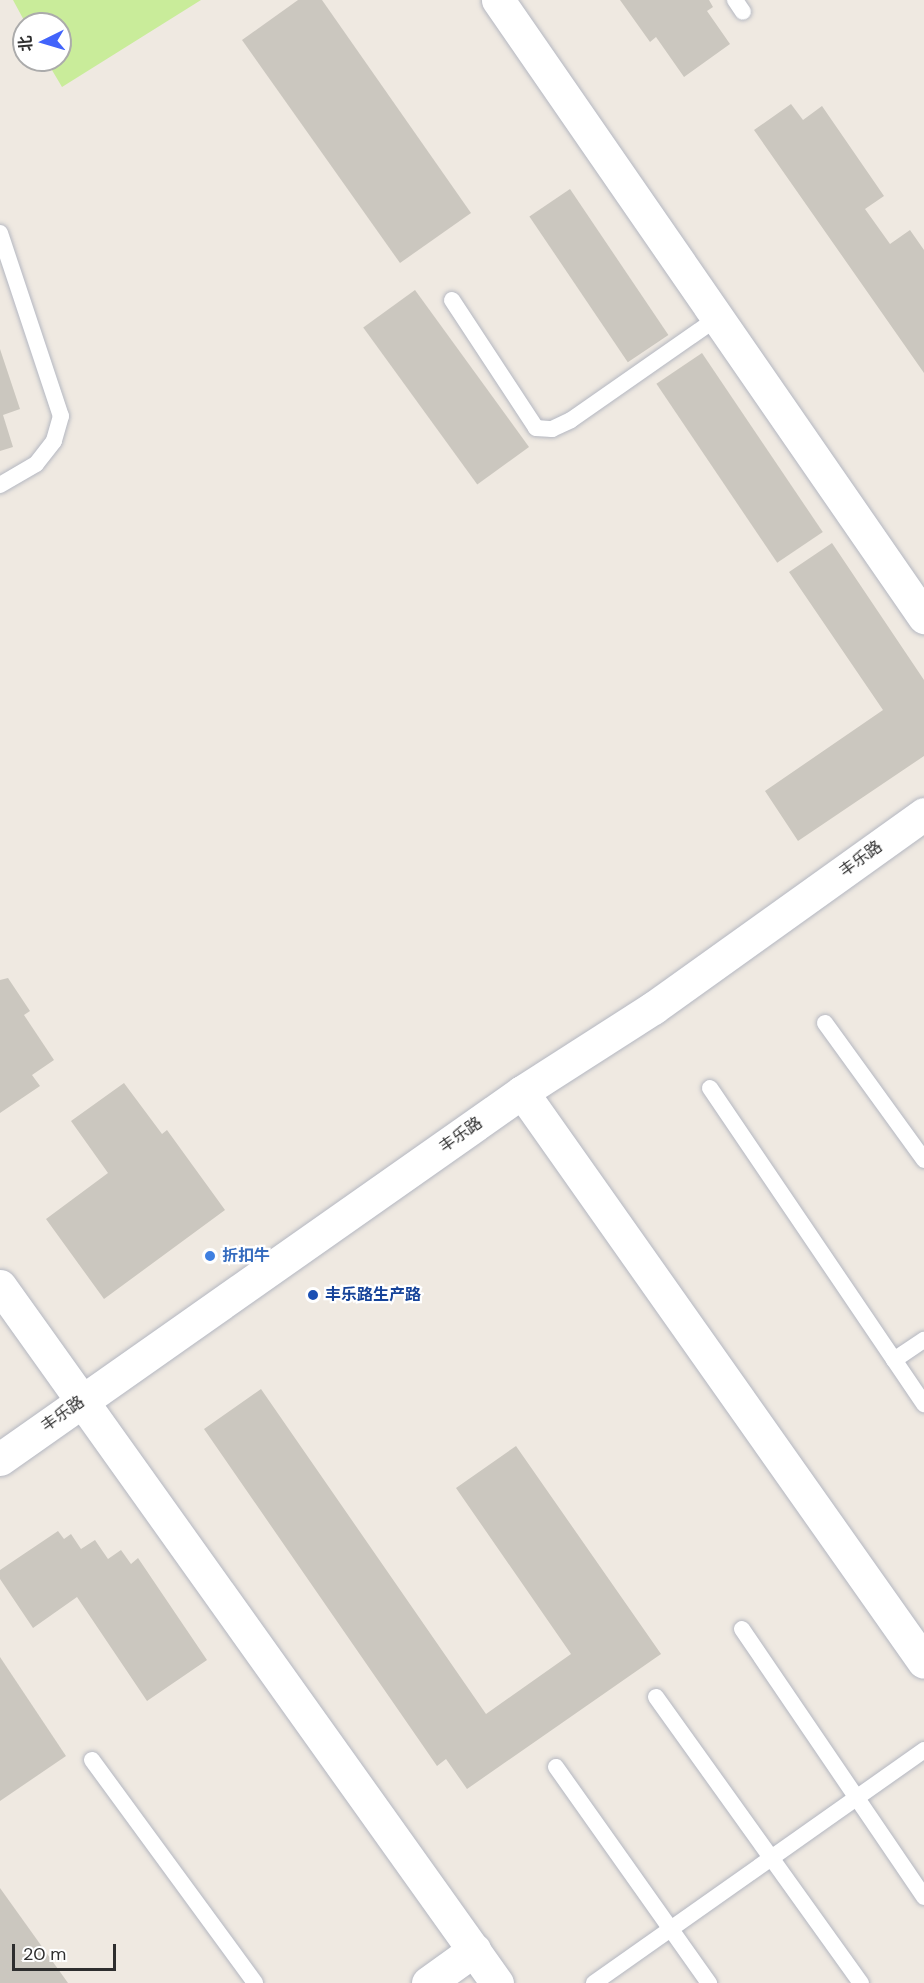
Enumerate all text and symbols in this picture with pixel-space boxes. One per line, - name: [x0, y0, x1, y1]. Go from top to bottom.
- north arrow: [12, 12, 72, 72]
- text: 北: [14, 35, 37, 52]
- street label: 丰乐路: [836, 837, 886, 881]
- street label: 丰乐路: [436, 1113, 486, 1157]
- place label: 折扣牛: [222, 1246, 270, 1266]
- marker: 折扣牛: [203, 1249, 217, 1263]
- place label: 丰乐路生产路: [325, 1285, 421, 1305]
- marker: 丰乐路生产路: [306, 1288, 320, 1302]
- street label: 丰乐路: [38, 1392, 88, 1436]
- scale bar: [15, 1932, 118, 1970]
- text: 20 m: [23, 1942, 66, 1966]

